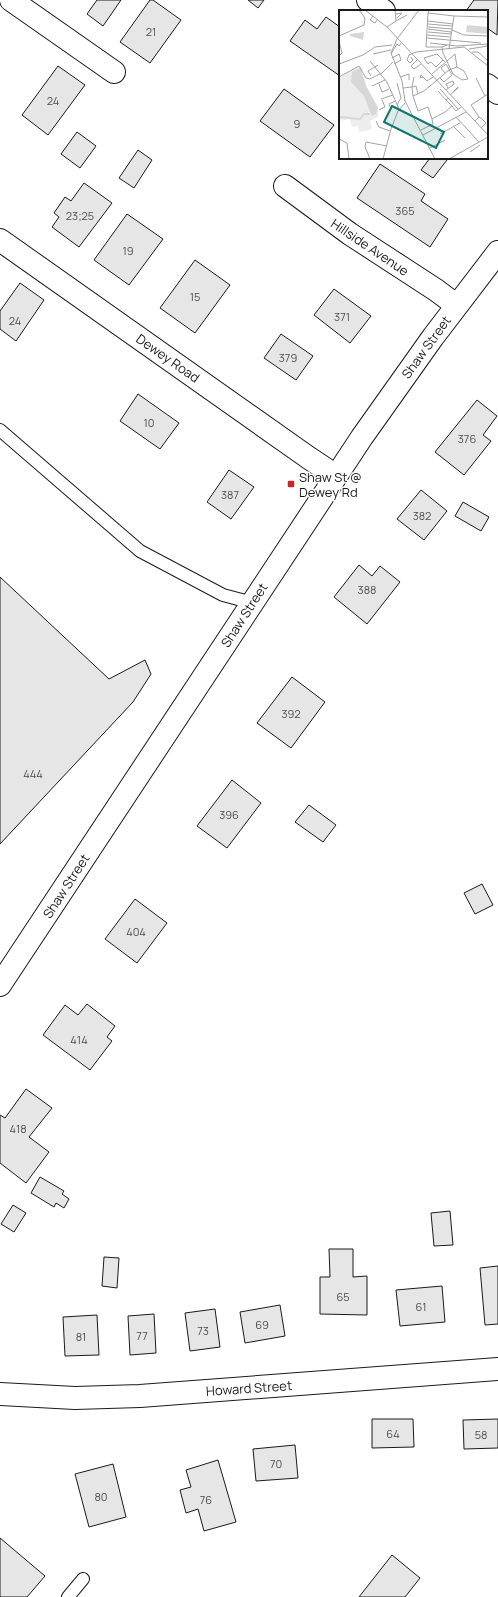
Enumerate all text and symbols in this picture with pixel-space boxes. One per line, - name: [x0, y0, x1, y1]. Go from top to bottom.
- inset map: [339, 10, 488, 159]
- house number: 21: [146, 24, 156, 39]
- house number: 24: [47, 93, 59, 108]
- house number: 9: [294, 116, 301, 131]
- house number: 365: [395, 203, 415, 218]
- house number: 23;25: [66, 208, 94, 223]
- street label: Hillside Avenue: [328, 214, 413, 280]
- house number: 19: [122, 243, 134, 258]
- house number: 15: [190, 289, 200, 304]
- house number: 371: [334, 309, 350, 324]
- street label: Shaw Street: [397, 312, 455, 382]
- house number: 24: [9, 313, 21, 328]
- street label: Dewey Road: [133, 330, 203, 386]
- house number: 379: [279, 350, 297, 365]
- house number: 10: [143, 415, 155, 430]
- house number: 376: [458, 431, 476, 446]
- place label: Shaw St @ Dewey Rd: [299, 468, 362, 501]
- marker: Shaw St @ Dewey Rd: [286, 479, 296, 489]
- house number: 387: [221, 487, 239, 502]
- house number: 382: [413, 508, 431, 523]
- street label: Shaw Street: [216, 579, 272, 651]
- house number: 388: [358, 582, 376, 597]
- house number: 392: [281, 706, 301, 721]
- house number: 444: [23, 766, 43, 781]
- house number: 396: [219, 807, 239, 822]
- street label: Shaw Street: [38, 850, 94, 922]
- house number: 404: [126, 924, 146, 939]
- house number: 414: [70, 1032, 88, 1047]
- house number: 418: [9, 1121, 27, 1136]
- house number: 65: [336, 1289, 350, 1304]
- house number: 61: [416, 1299, 426, 1314]
- house number: 69: [255, 1317, 269, 1332]
- house number: 73: [197, 1323, 209, 1338]
- house number: 77: [136, 1328, 148, 1343]
- house number: 81: [76, 1329, 86, 1344]
- street label: Howard Street: [205, 1376, 293, 1400]
- house number: 64: [386, 1426, 400, 1441]
- house number: 58: [475, 1427, 487, 1442]
- house number: 70: [270, 1456, 282, 1471]
- house number: 80: [94, 1489, 108, 1504]
- house number: 76: [200, 1492, 212, 1507]

